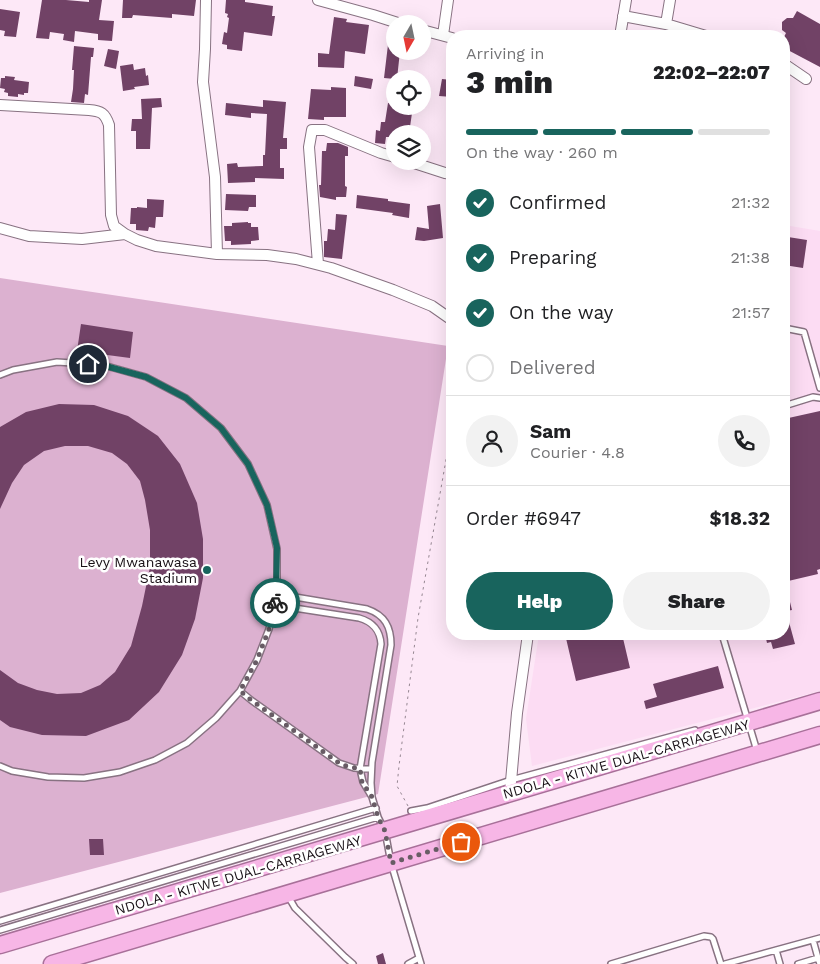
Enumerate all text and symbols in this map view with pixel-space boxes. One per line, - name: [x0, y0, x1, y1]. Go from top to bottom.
- north arrow: [386, 15, 431, 60]
- map controls: [386, 15, 431, 170]
- text: Arriving in: [466, 44, 544, 63]
- text: 22:02–22:07: [653, 61, 770, 84]
- text: 3 min: [466, 63, 553, 101]
- button: locate: [386, 70, 431, 115]
- button: layers: [386, 125, 431, 170]
- text: On the way · 260 m: [466, 143, 618, 162]
- icon: check: [466, 189, 494, 217]
- text: Confirmed: [509, 191, 606, 214]
- text: 21:32: [731, 193, 770, 212]
- icon: check: [466, 244, 494, 272]
- text: Preparing: [509, 246, 596, 269]
- text: 21:38: [731, 248, 770, 267]
- icon: check: [466, 299, 494, 327]
- text: On the way: [509, 301, 613, 324]
- text: 21:57: [731, 303, 770, 322]
- pin: [67, 343, 109, 385]
- icon: home: [74, 350, 102, 378]
- text: Delivered: [509, 356, 596, 379]
- button: person: [466, 415, 518, 467]
- button: phone: [718, 415, 770, 467]
- text: Sam: [530, 420, 571, 443]
- text: Courier · 4.8: [530, 443, 625, 462]
- text: Order #6947: [466, 507, 581, 530]
- text: $18.32: [710, 507, 770, 530]
- place label: Levy Mwanawasa Stadium: [79, 554, 197, 586]
- marker: Levy Mwanawasa Stadium: [201, 564, 213, 576]
- button: Help: [466, 572, 613, 630]
- button: Share: [623, 572, 770, 630]
- courier: [250, 578, 300, 628]
- icon: bike: [261, 589, 289, 617]
- street label: NDOLA - KITWE DUAL-CARRIAGEWAY: [501, 716, 751, 802]
- pin: [440, 821, 482, 863]
- icon: bag: [447, 828, 475, 856]
- street label: NDOLA - KITWE DUAL-CARRIAGEWAY: [113, 832, 363, 918]

